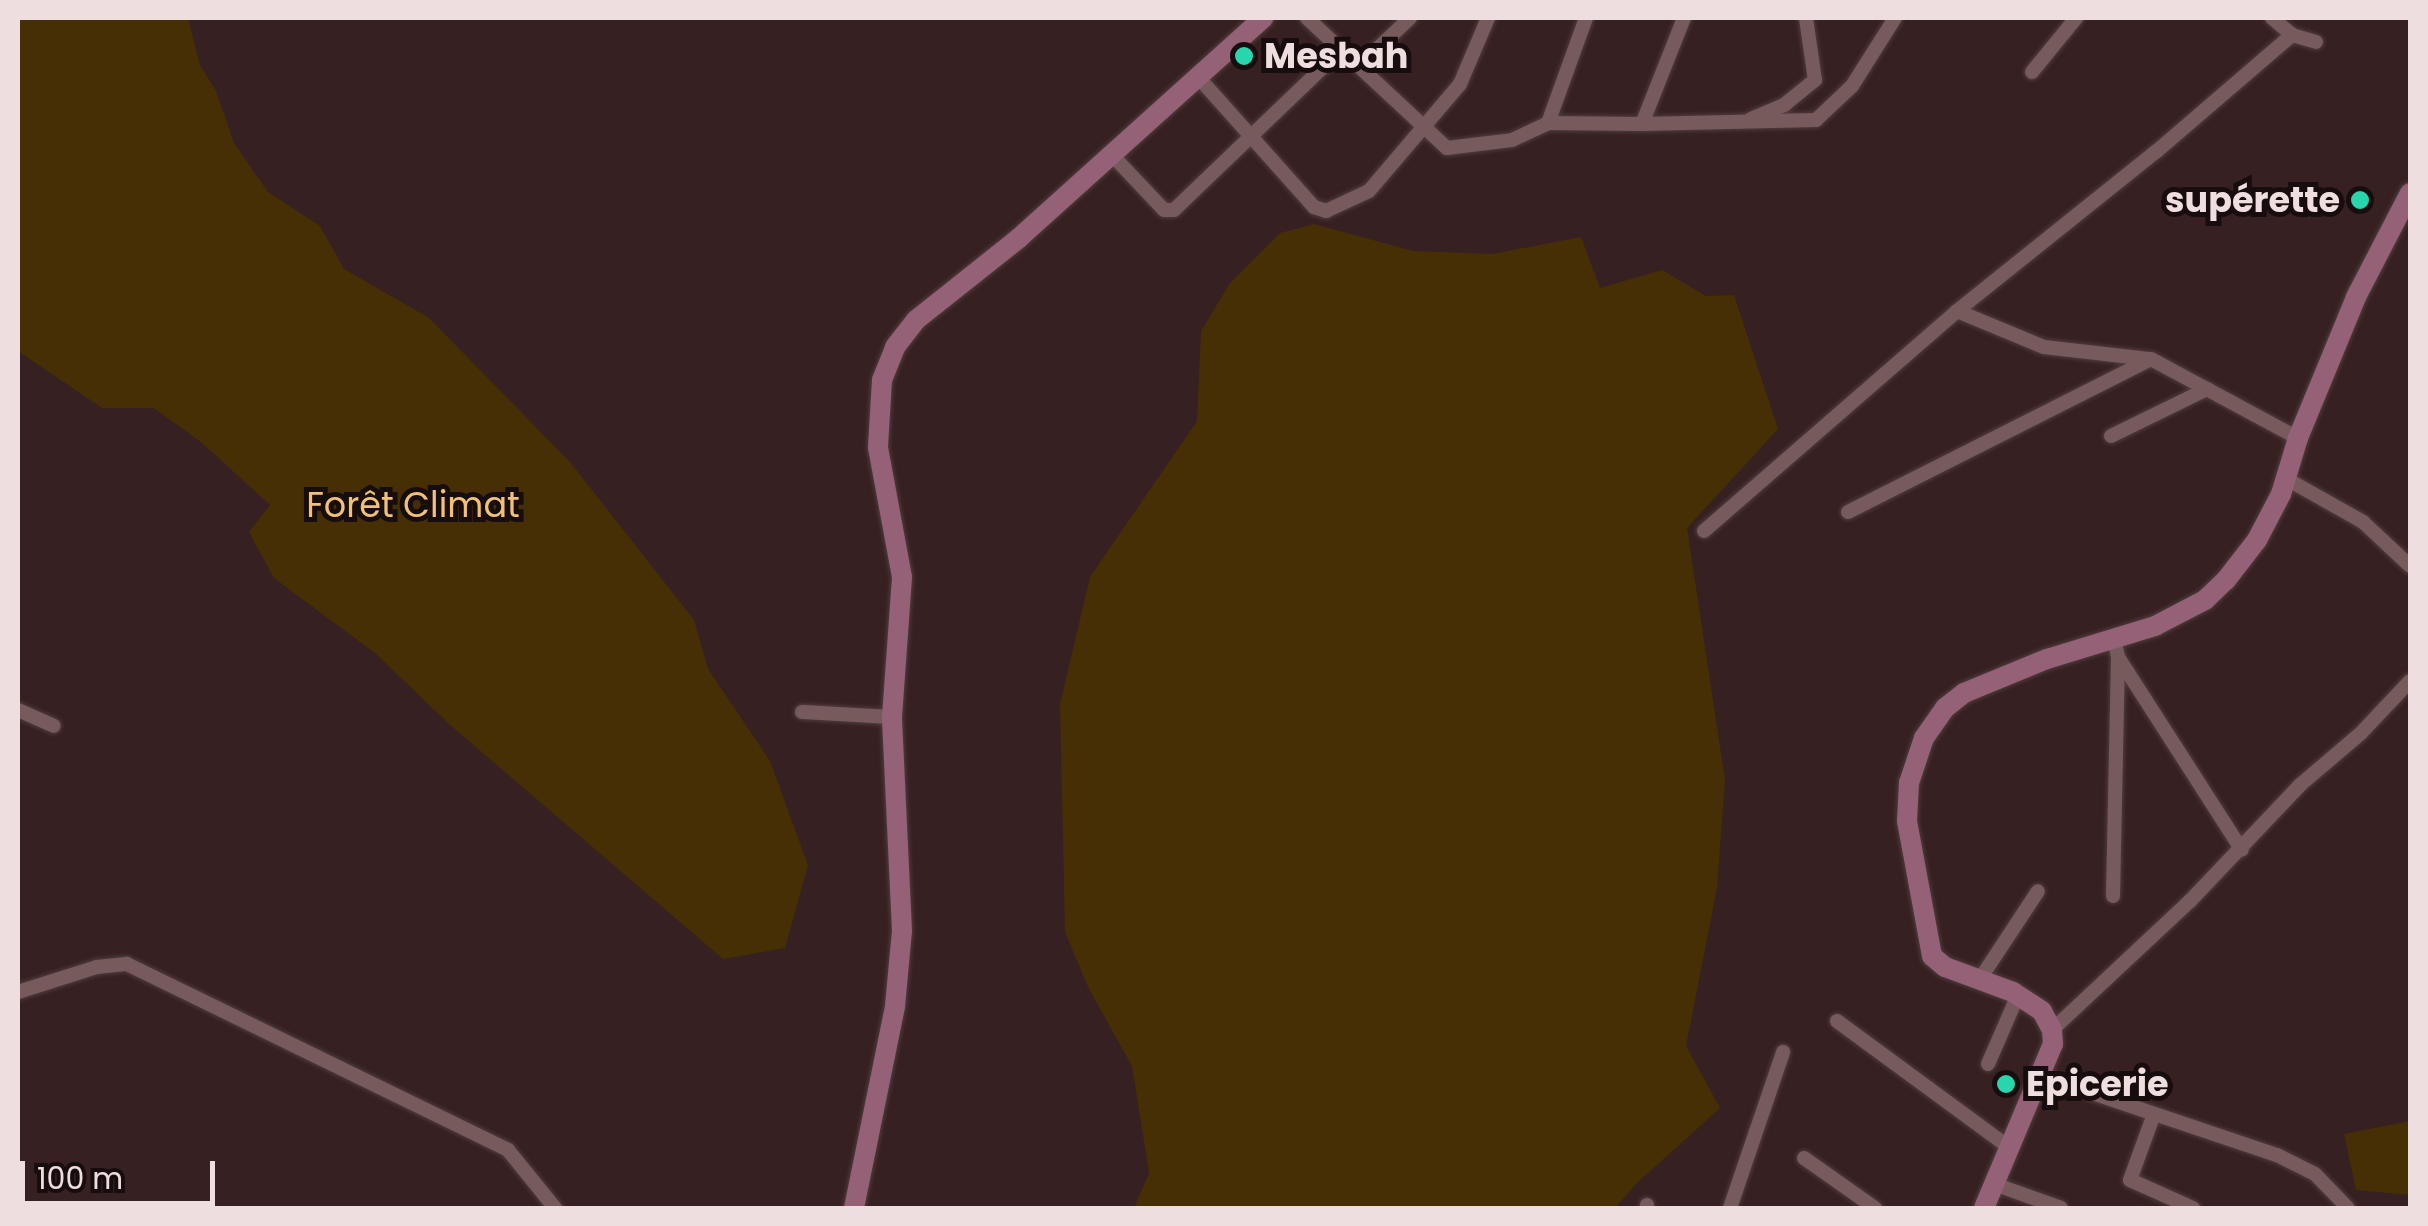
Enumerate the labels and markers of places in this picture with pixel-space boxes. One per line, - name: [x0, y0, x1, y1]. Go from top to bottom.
- place label: Mesbah: [1264, 35, 1408, 77]
- marker: Mesbah: [1233, 45, 1255, 67]
- place label: supérette: [2165, 179, 2340, 221]
- marker: supérette: [2349, 189, 2371, 211]
- place label: Epicerie: [2026, 1063, 2169, 1105]
- marker: Epicerie: [1995, 1073, 2017, 1095]

